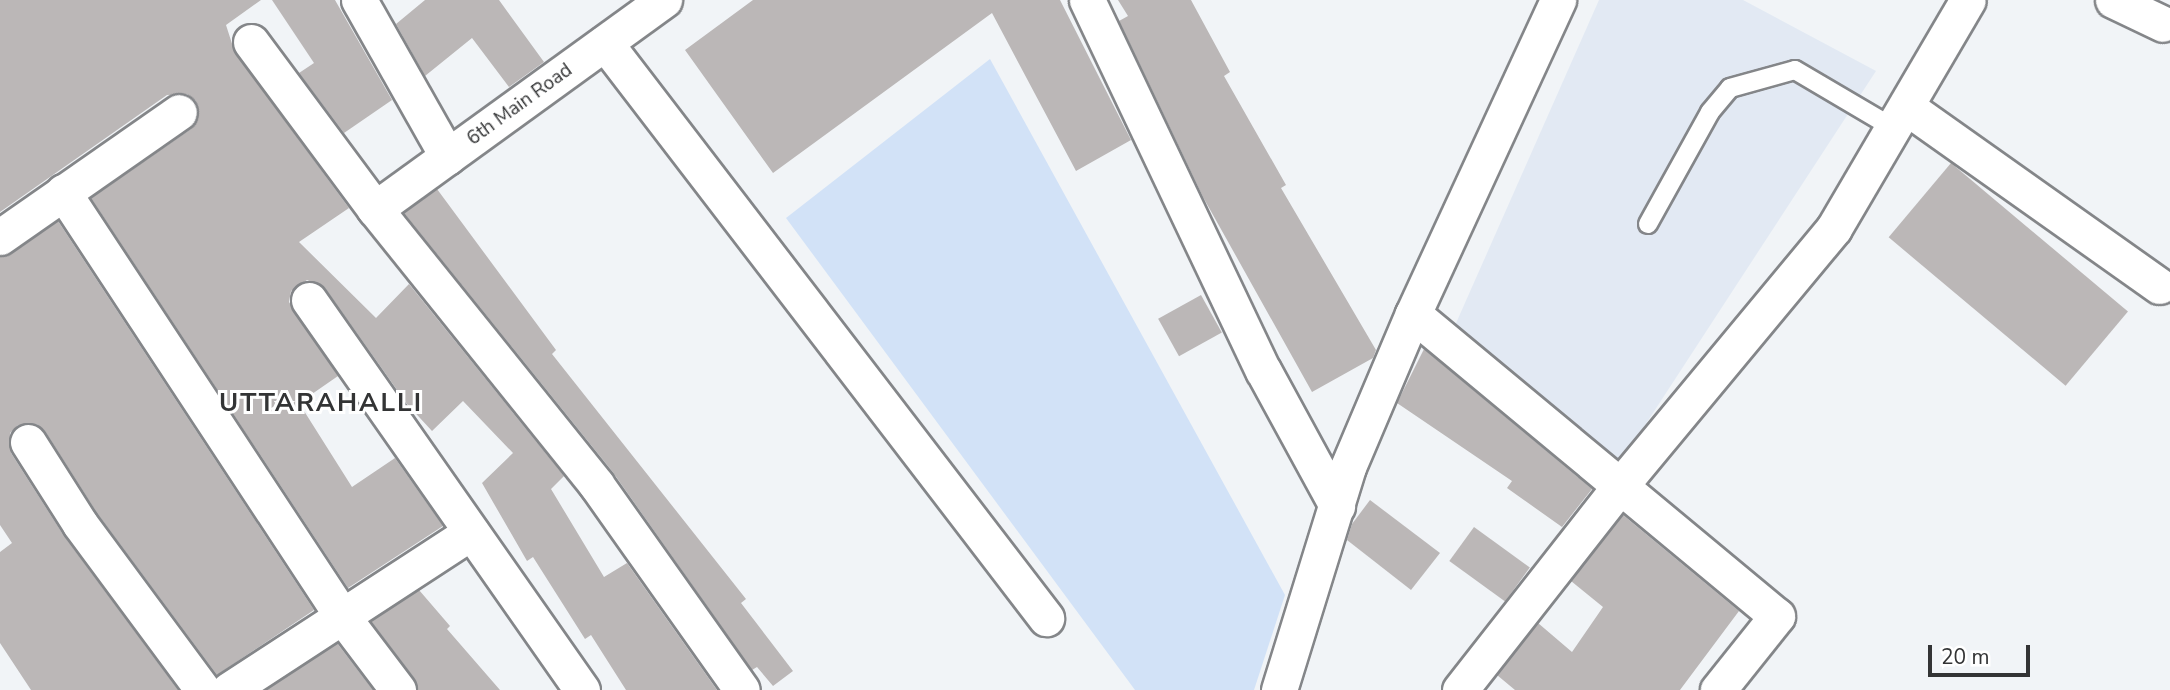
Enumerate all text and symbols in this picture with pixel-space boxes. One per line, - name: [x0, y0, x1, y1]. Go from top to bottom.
- street label: 6th Main Road: [463, 59, 577, 151]
- district label: UTTARAHALLI: [220, 387, 422, 419]
- scale bar: [1932, 630, 2034, 674]
- text: 20 m: [1941, 643, 1990, 671]

